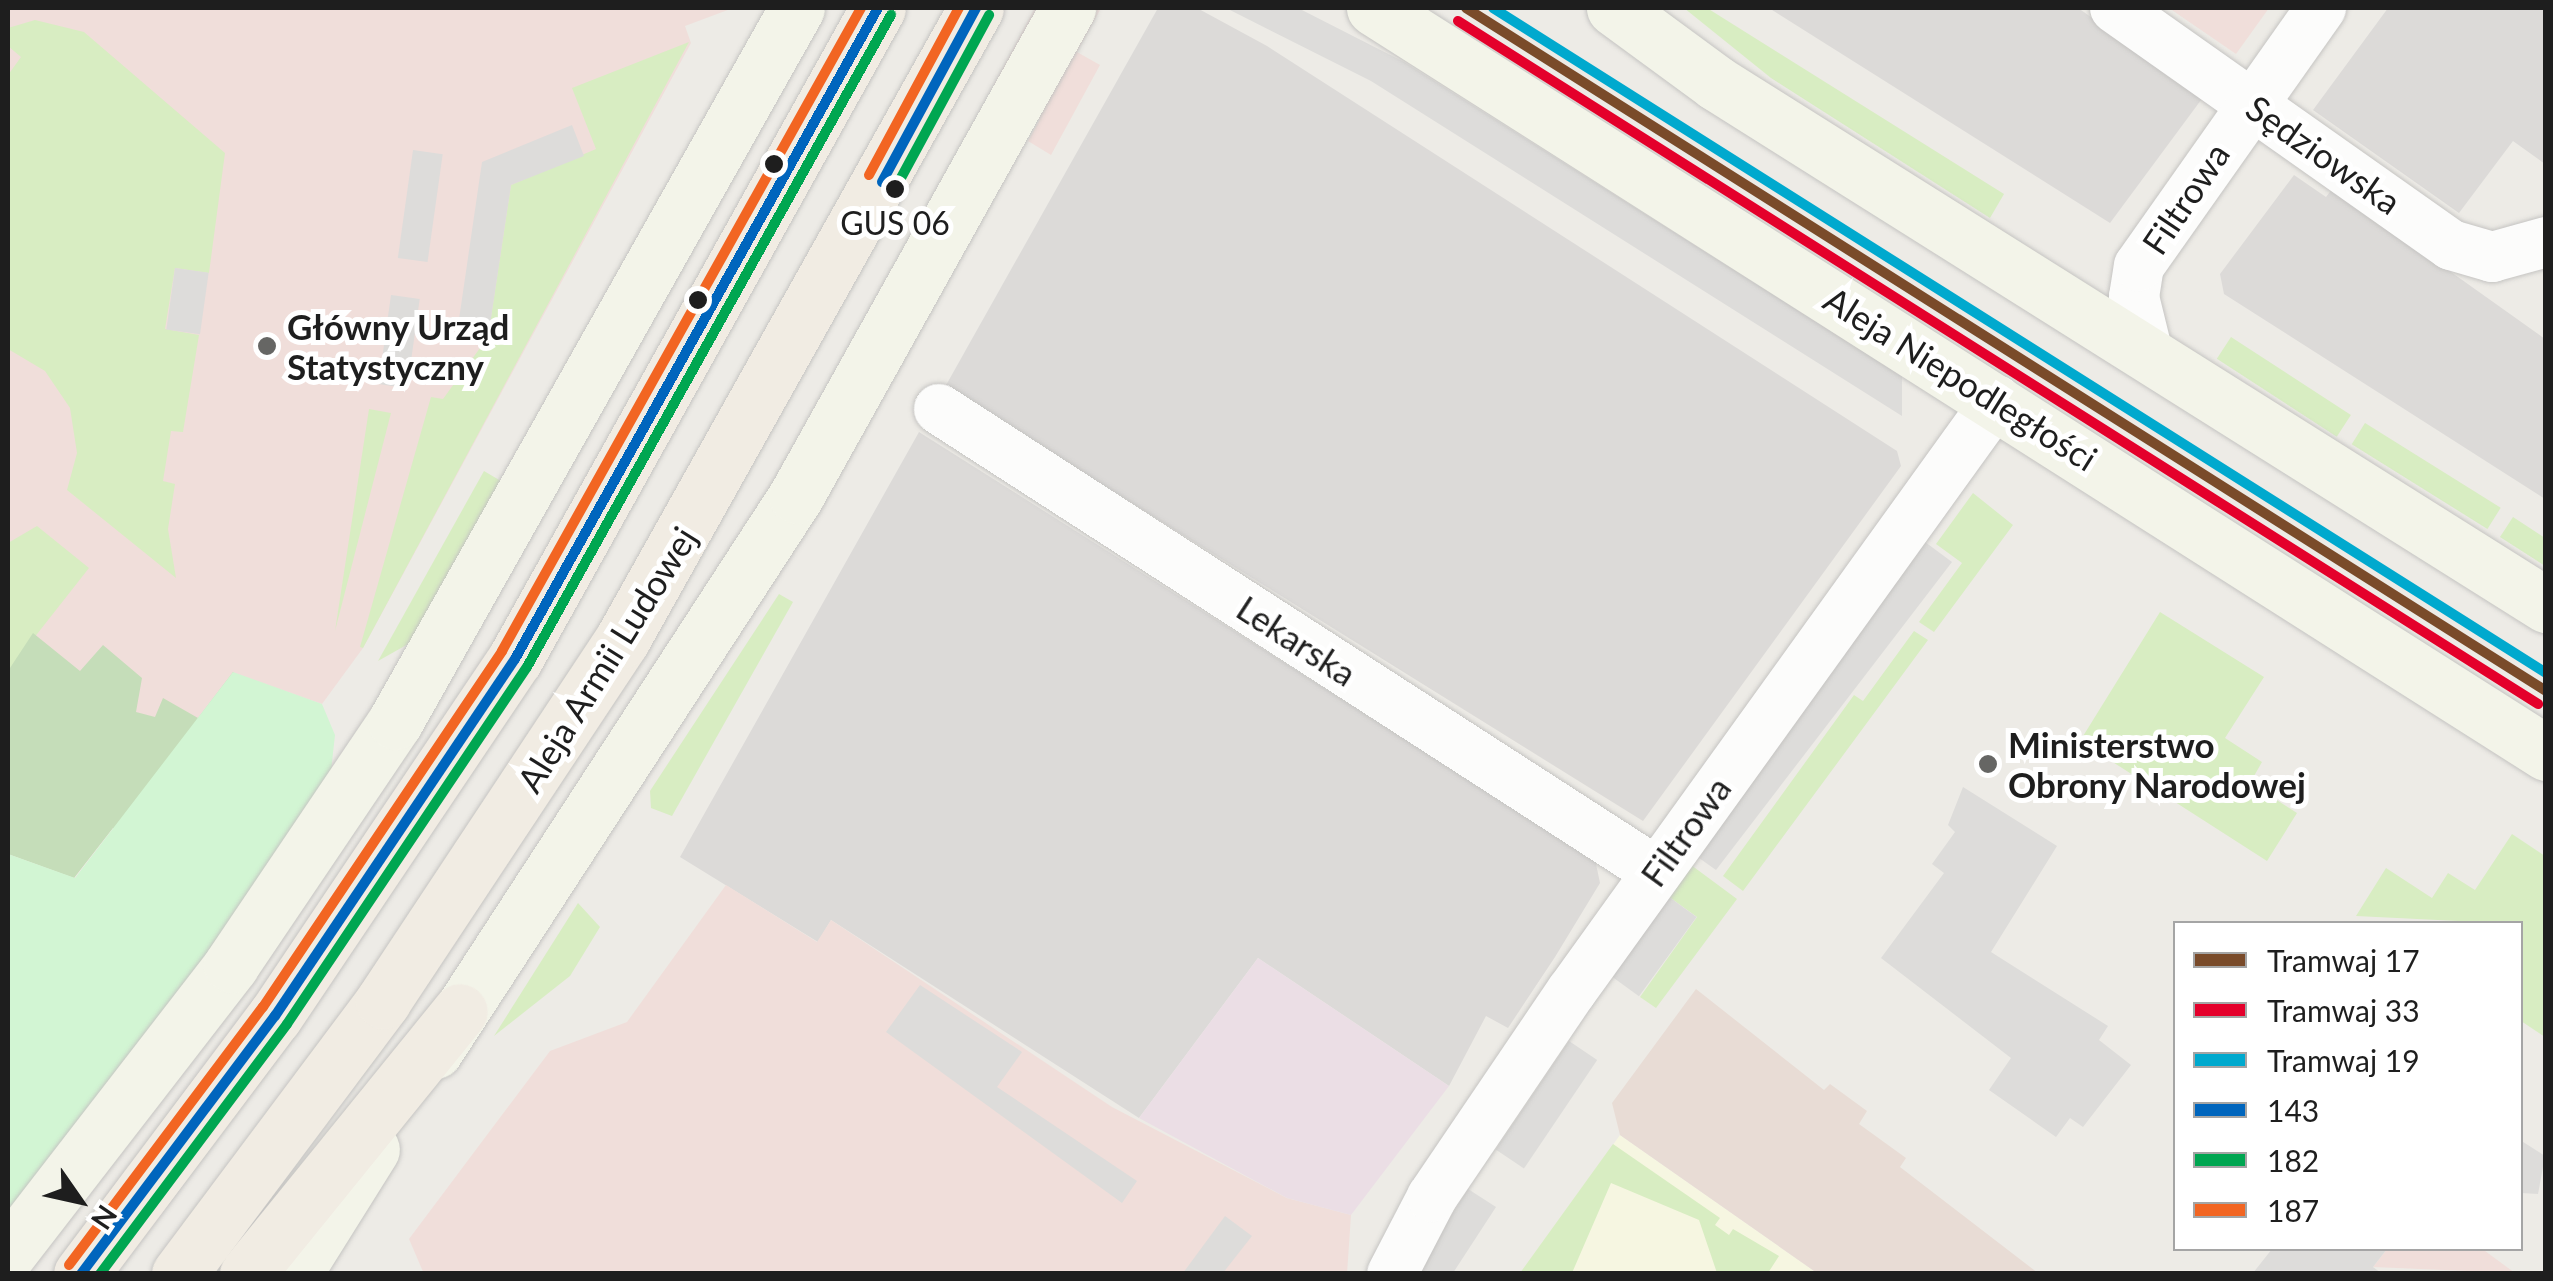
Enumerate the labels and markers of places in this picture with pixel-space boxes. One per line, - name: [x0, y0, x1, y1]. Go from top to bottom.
- unlabelled marker: [764, 154, 784, 174]
- marker: GUS 06: [885, 179, 905, 199]
- place label: GUS 06: [840, 204, 950, 242]
- unlabelled marker: [688, 290, 708, 310]
- place label: Główny Urząd Statystyczny: [287, 305, 510, 387]
- marker: Główny Urząd Statystyczny: [256, 335, 278, 357]
- place label: Ministerstwo Obrony Narodowej: [2008, 723, 2307, 805]
- marker: Ministerstwo Obrony Narodowej: [1977, 753, 1999, 775]

